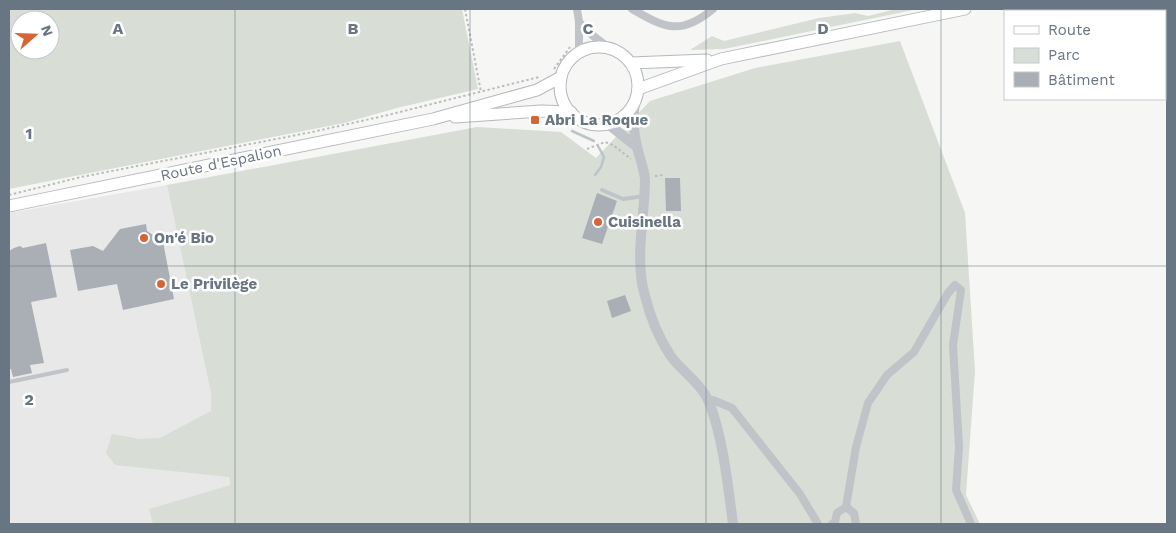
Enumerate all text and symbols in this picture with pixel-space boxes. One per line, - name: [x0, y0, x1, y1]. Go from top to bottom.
- north arrow: [10, 10, 60, 60]
- legend: [1004, 10, 1166, 100]
- text: A: [113, 19, 124, 38]
- text: B: [348, 19, 359, 38]
- text: C: [583, 19, 594, 38]
- text: D: [817, 19, 829, 38]
- text: Route: [1048, 21, 1091, 39]
- text: N: [38, 23, 57, 38]
- text: Parc: [1048, 46, 1080, 64]
- text: Bâtiment: [1048, 71, 1115, 89]
- place label: Abri La Roque: [545, 111, 648, 129]
- marker: Abri La Roque: [529, 114, 541, 126]
- text: 1: [26, 124, 32, 143]
- street label: Route d'Espalion: [159, 141, 283, 185]
- place label: Cuisinella: [608, 213, 681, 231]
- marker: Cuisinella: [592, 216, 604, 228]
- place label: On'é Bio: [154, 229, 214, 247]
- marker: On'é Bio: [138, 232, 150, 244]
- place label: Le Privilège: [171, 275, 258, 293]
- marker: Le Privilège: [155, 278, 167, 290]
- text: 2: [24, 390, 34, 409]

